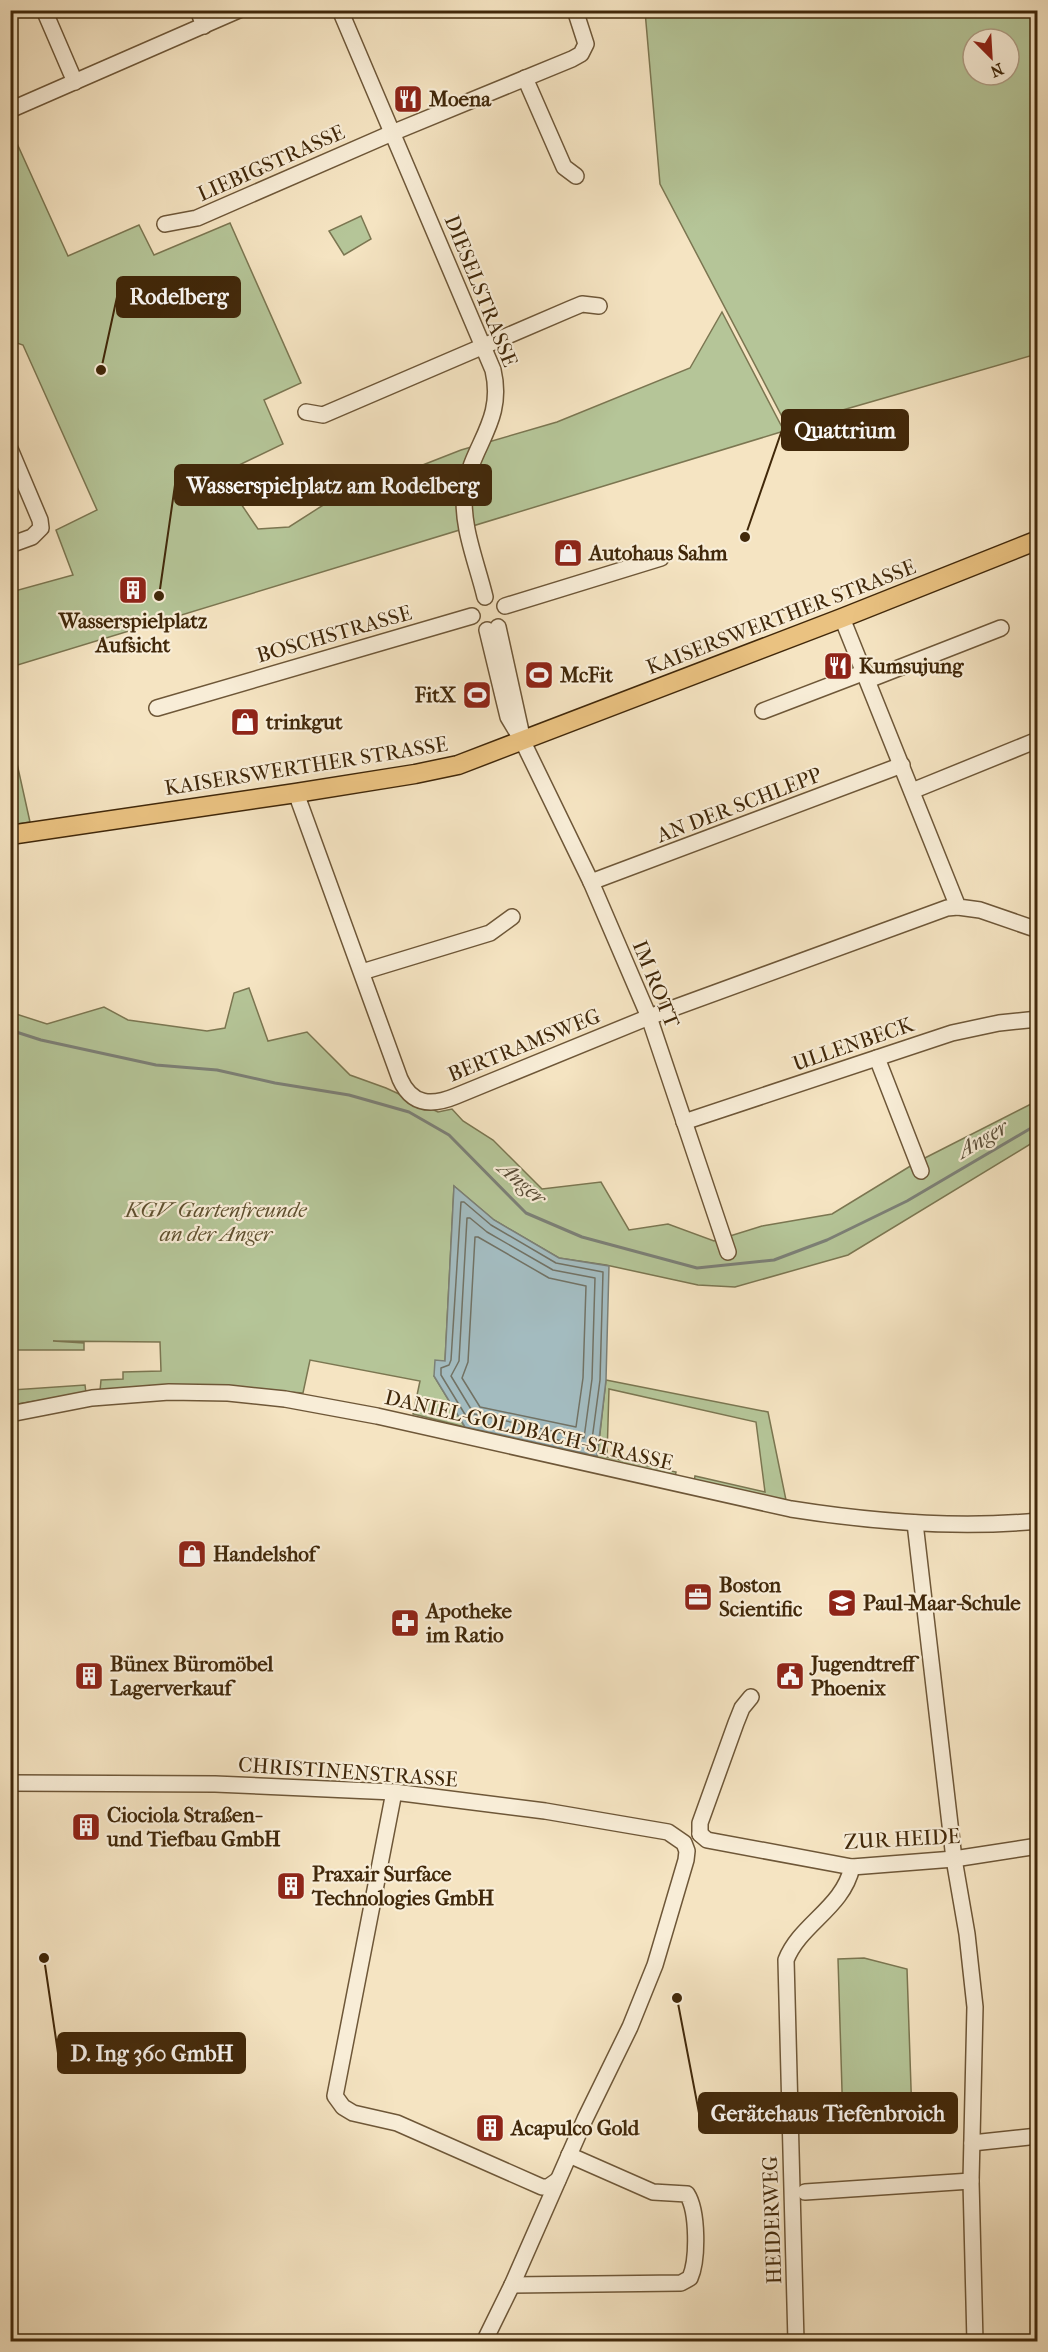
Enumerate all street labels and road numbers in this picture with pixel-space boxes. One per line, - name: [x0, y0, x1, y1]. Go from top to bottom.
- street label: LIEBIGSTRASSE: [194, 120, 348, 206]
- street label: DIESELSTRASSE: [440, 212, 522, 371]
- street label: KAISERSWERTHER STRASSE: [643, 554, 919, 680]
- street label: BOSCHSTRASSE: [254, 600, 415, 668]
- street label: KAISERSWERTHER STRASSE: [163, 732, 450, 800]
- street label: AN DER SCHLEPP: [652, 762, 825, 848]
- street label: IM ROTT: [628, 937, 685, 1032]
- street label: BERTRAMSWEG: [444, 1003, 604, 1087]
- street label: ULLENBECK: [789, 1012, 918, 1076]
- street label: DANIEL-GOLDBACH-STRASSE: [382, 1385, 676, 1475]
- street label: CHRISTINENSTRASSE: [237, 1752, 459, 1792]
- street label: ZUR HEIDE: [843, 1824, 961, 1854]
- street label: HEIDERWEG: [758, 2155, 786, 2285]

